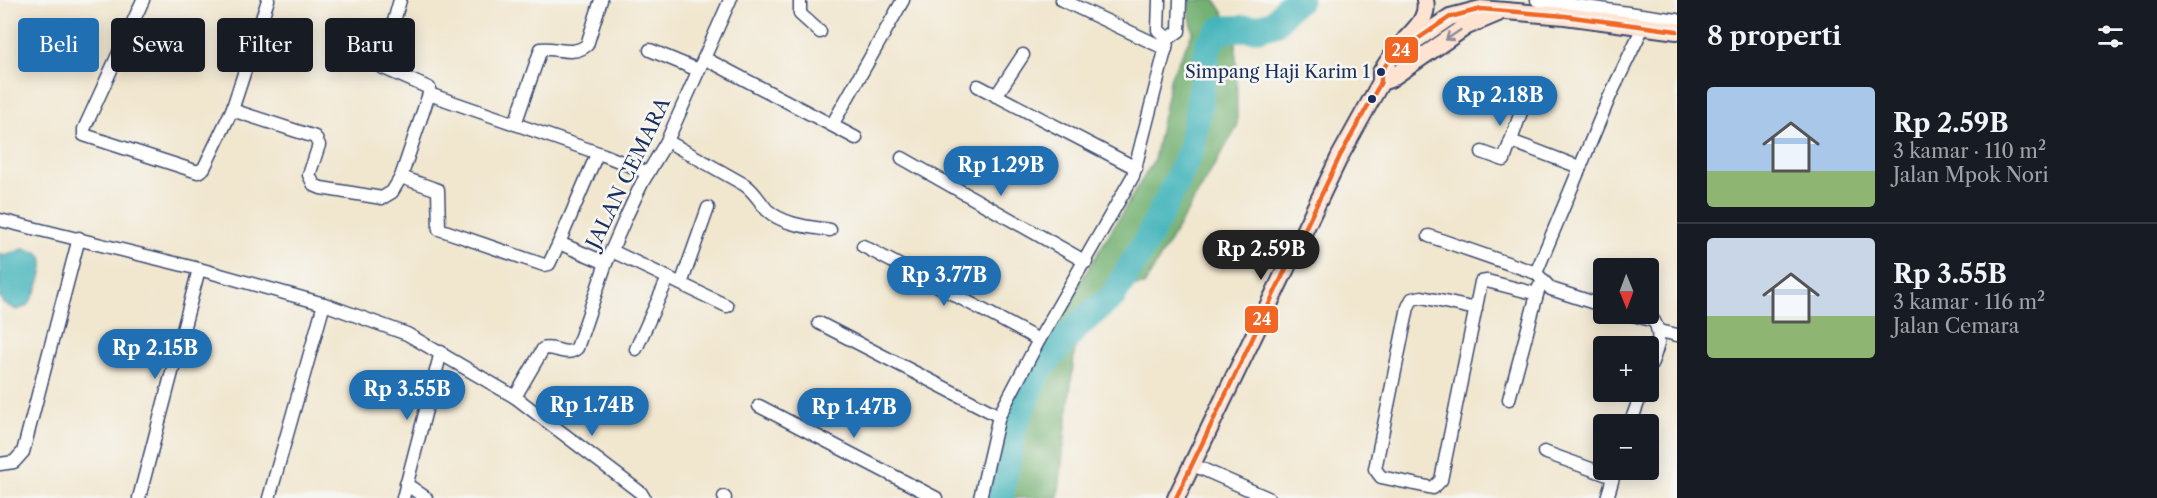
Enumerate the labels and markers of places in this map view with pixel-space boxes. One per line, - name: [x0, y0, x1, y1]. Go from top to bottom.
- place label: Simpang Haji Karim 1: [1185, 61, 1370, 83]
- marker: Simpang Haji Karim 1: [1375, 66, 1387, 78]
- pin: Rp 2.18B: [1438, 76, 1562, 127]
- unlabelled marker: [1366, 93, 1378, 105]
- pin: Rp 1.29B: [939, 146, 1063, 197]
- pin: Rp 2.59B: [1199, 230, 1323, 281]
- pin: Rp 3.77B: [882, 256, 1006, 307]
- pin: Rp 2.15B: [93, 329, 217, 380]
- pin: Rp 3.55B: [345, 370, 469, 421]
- pin: Rp 1.74B: [530, 386, 654, 437]
- pin: Rp 1.47B: [792, 388, 916, 439]

